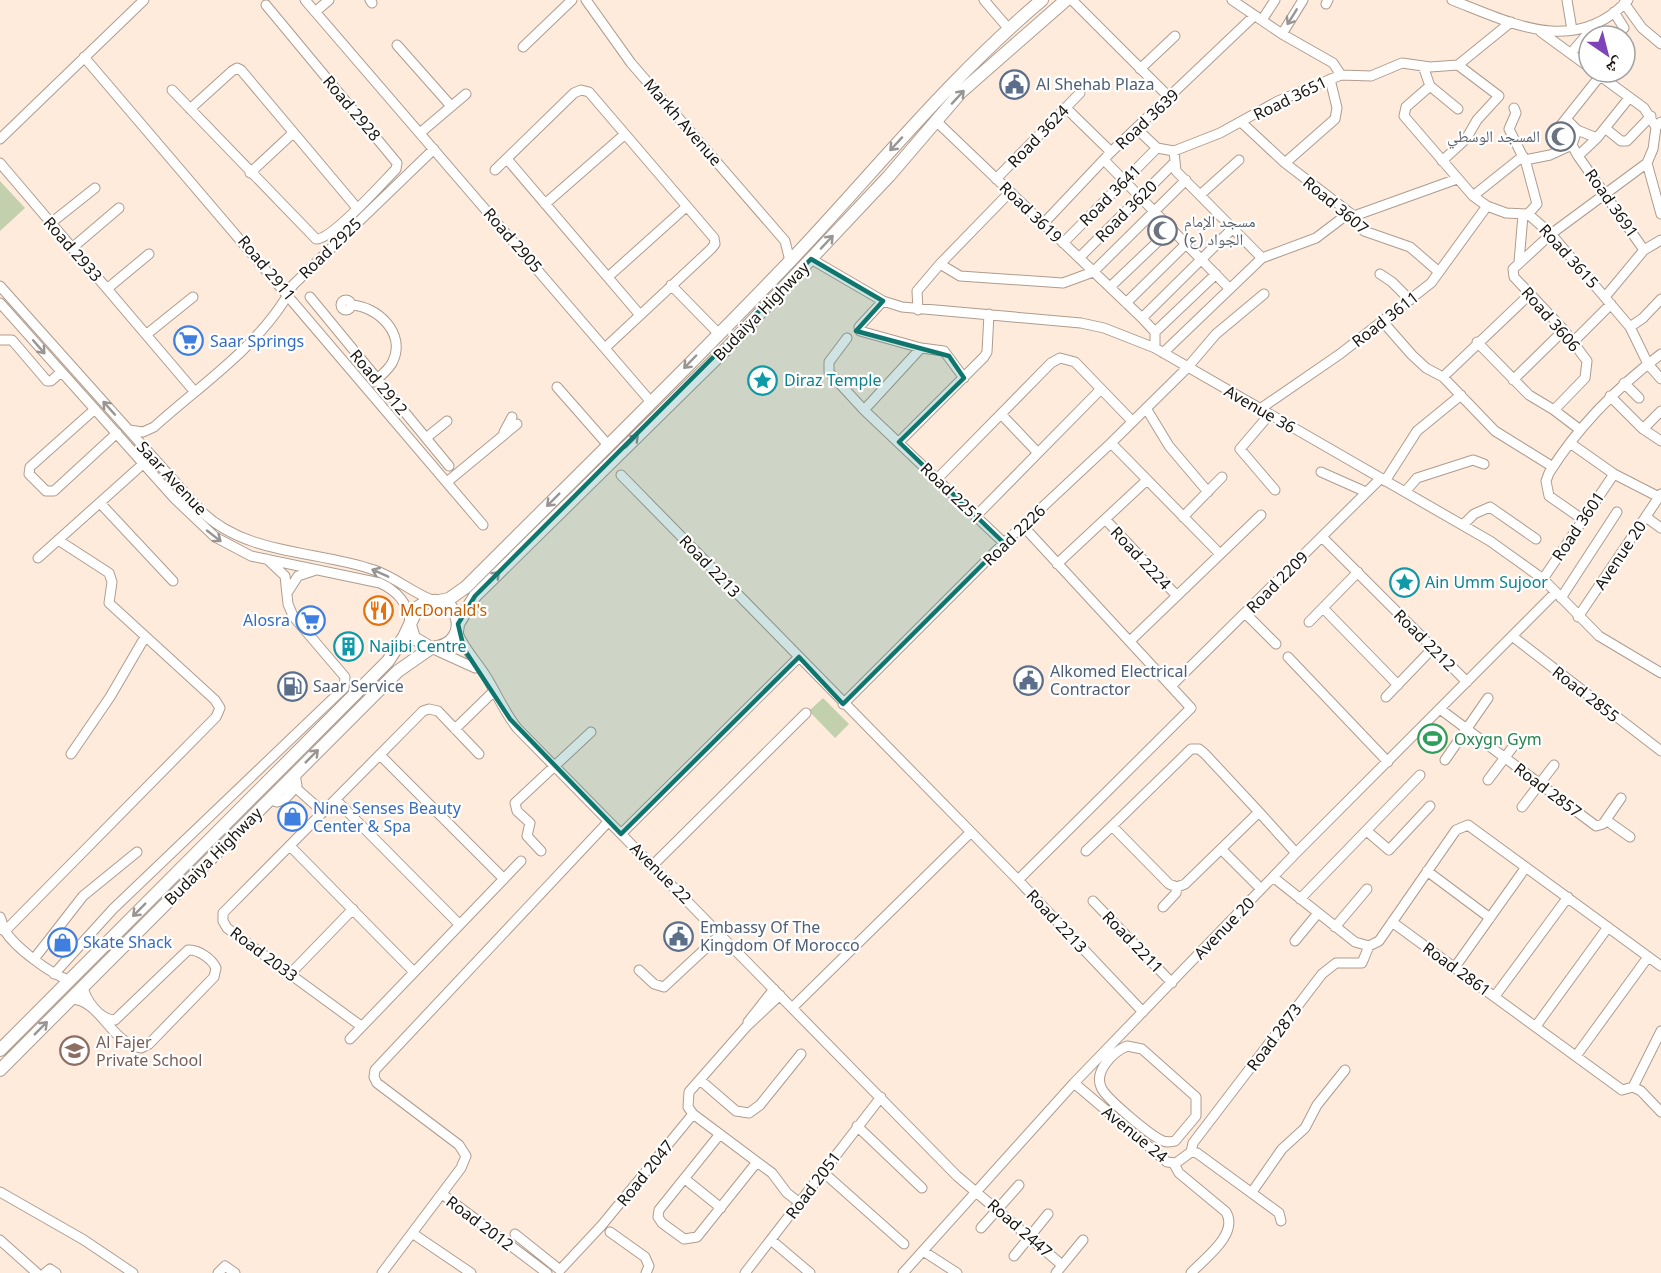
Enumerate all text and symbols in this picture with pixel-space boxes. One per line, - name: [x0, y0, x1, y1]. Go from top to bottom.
- one-way arrow: [1286, 8, 1298, 25]
- north arrow: [1577, 24, 1637, 84]
- text: ش: [1602, 52, 1629, 80]
- public building icon: Al Shehab Plaza: [999, 68, 1031, 100]
- street label: Road 2928: [318, 71, 386, 145]
- street label: Road 3651: [1250, 71, 1330, 125]
- place label: Al Shehab Plaza: [1036, 73, 1154, 95]
- street label: Markh Avenue: [639, 74, 727, 170]
- street label: Road 3639: [1111, 84, 1183, 154]
- one-way arrow: [950, 89, 965, 104]
- street label: Road 3624: [1003, 100, 1073, 172]
- mosque icon: المسجد الوسطي: [1545, 120, 1577, 152]
- place label: المسجد الوسطي: [1447, 125, 1540, 149]
- one-way arrow: [889, 136, 903, 151]
- street label: Road 3641: [1074, 159, 1146, 231]
- street label: Road 3691: [1580, 164, 1644, 242]
- street label: Road 3607: [1299, 171, 1373, 239]
- street label: Road 3620: [1090, 175, 1162, 247]
- street label: Road 3619: [995, 177, 1067, 247]
- street label: Road 2905: [479, 203, 547, 277]
- place label: مسجد الإمام الجواد (ع): [1184, 210, 1256, 250]
- street label: Road 2933: [39, 212, 107, 286]
- street label: Road 2925: [294, 213, 366, 283]
- mosque icon: مسجد الإمام الجواد (ع): [1147, 214, 1179, 246]
- street label: Road 3615: [1534, 219, 1604, 293]
- street label: Road 2911: [233, 231, 301, 305]
- one-way arrow: [820, 234, 835, 249]
- street label: Budaiya Highway: [708, 256, 815, 365]
- street label: Road 3606: [1517, 282, 1585, 356]
- street label: Road 3611: [1347, 286, 1423, 352]
- supermarket icon: Saar Springs: [173, 325, 205, 357]
- place label: Saar Springs: [210, 330, 304, 352]
- one-way arrow: [32, 339, 46, 354]
- street label: Road 2912: [345, 345, 413, 419]
- one-way arrow: [683, 354, 697, 369]
- place icon: Diraz Temple: [747, 364, 779, 396]
- place label: Diraz Temple: [784, 369, 882, 391]
- street label: Avenue 36: [1220, 380, 1300, 438]
- one-way arrow: [102, 401, 116, 416]
- one-way arrow: [625, 434, 640, 448]
- street label: Saar Avenue: [132, 436, 212, 520]
- street label: Road 2251: [916, 458, 988, 528]
- street label: Road 3601: [1547, 487, 1609, 565]
- one-way arrow: [545, 493, 560, 508]
- street label: Road 2226: [978, 500, 1050, 570]
- street label: Avenue 20: [1589, 516, 1651, 594]
- street label: Road 2224: [1106, 522, 1176, 594]
- one-way arrow: [206, 529, 222, 542]
- street label: Road 2213: [675, 530, 745, 602]
- street label: Road 2209: [1241, 546, 1313, 618]
- place icon: Ain Umm Sujoor: [1388, 566, 1420, 598]
- one-way arrow: [372, 567, 390, 578]
- one-way arrow: [486, 571, 501, 585]
- place label: Ain Umm Sujoor: [1425, 571, 1548, 593]
- restaurant icon: McDonald's: [363, 594, 395, 626]
- place label: McDonald's: [400, 599, 487, 621]
- supermarket icon: Alosra: [295, 604, 327, 636]
- street label: Road 2212: [1389, 604, 1461, 676]
- place label: Alosra: [243, 609, 290, 631]
- building icon: Najibi Centre: [332, 630, 364, 662]
- place label: Najibi Centre: [369, 635, 467, 657]
- place label: Alkomed Electrical Contractor: [1050, 660, 1188, 700]
- street label: Road 2855: [1548, 661, 1624, 727]
- public building icon: Alkomed Electrical Contractor: [1013, 664, 1045, 696]
- fuel station icon: Saar Service: [276, 670, 308, 702]
- place label: Saar Service: [313, 675, 404, 697]
- sports icon: Oxygn Gym: [1417, 723, 1449, 755]
- place label: Oxygn Gym: [1454, 728, 1542, 750]
- one-way arrow: [305, 749, 320, 764]
- street label: Road 2857: [1510, 757, 1586, 823]
- place label: Nine Senses Beauty Center & Spa: [313, 797, 462, 837]
- shop icon: Nine Senses Beauty Center & Spa: [276, 801, 308, 833]
- street label: Budaiya Highway: [159, 802, 267, 910]
- street label: Avenue 22: [625, 837, 697, 909]
- street label: Road 2213: [1022, 885, 1092, 957]
- street label: Avenue 20: [1189, 892, 1259, 964]
- one-way arrow: [132, 902, 147, 917]
- street label: Road 2211: [1098, 906, 1168, 978]
- place label: Embassy Of The Kingdom Of Morocco: [700, 916, 860, 956]
- public building icon: Embassy Of The Kingdom Of Morocco: [663, 920, 695, 952]
- street label: Road 2033: [226, 921, 302, 987]
- shop icon: Skate Shack: [46, 926, 78, 958]
- place label: Skate Shack: [83, 931, 173, 953]
- street label: Road 2861: [1418, 937, 1496, 1001]
- street label: Road 2873: [1241, 999, 1307, 1075]
- one-way arrow: [34, 1021, 49, 1035]
- place label: Al Fajer Private School: [96, 1031, 202, 1071]
- school or university icon: Al Fajer Private School: [59, 1035, 91, 1067]
- street label: Avenue 24: [1098, 1101, 1172, 1167]
- street label: Road 2047: [612, 1135, 678, 1211]
- street label: Road 2051: [780, 1147, 846, 1223]
- street label: Road 2012: [442, 1190, 518, 1256]
- street label: Road 2447: [983, 1194, 1057, 1262]

